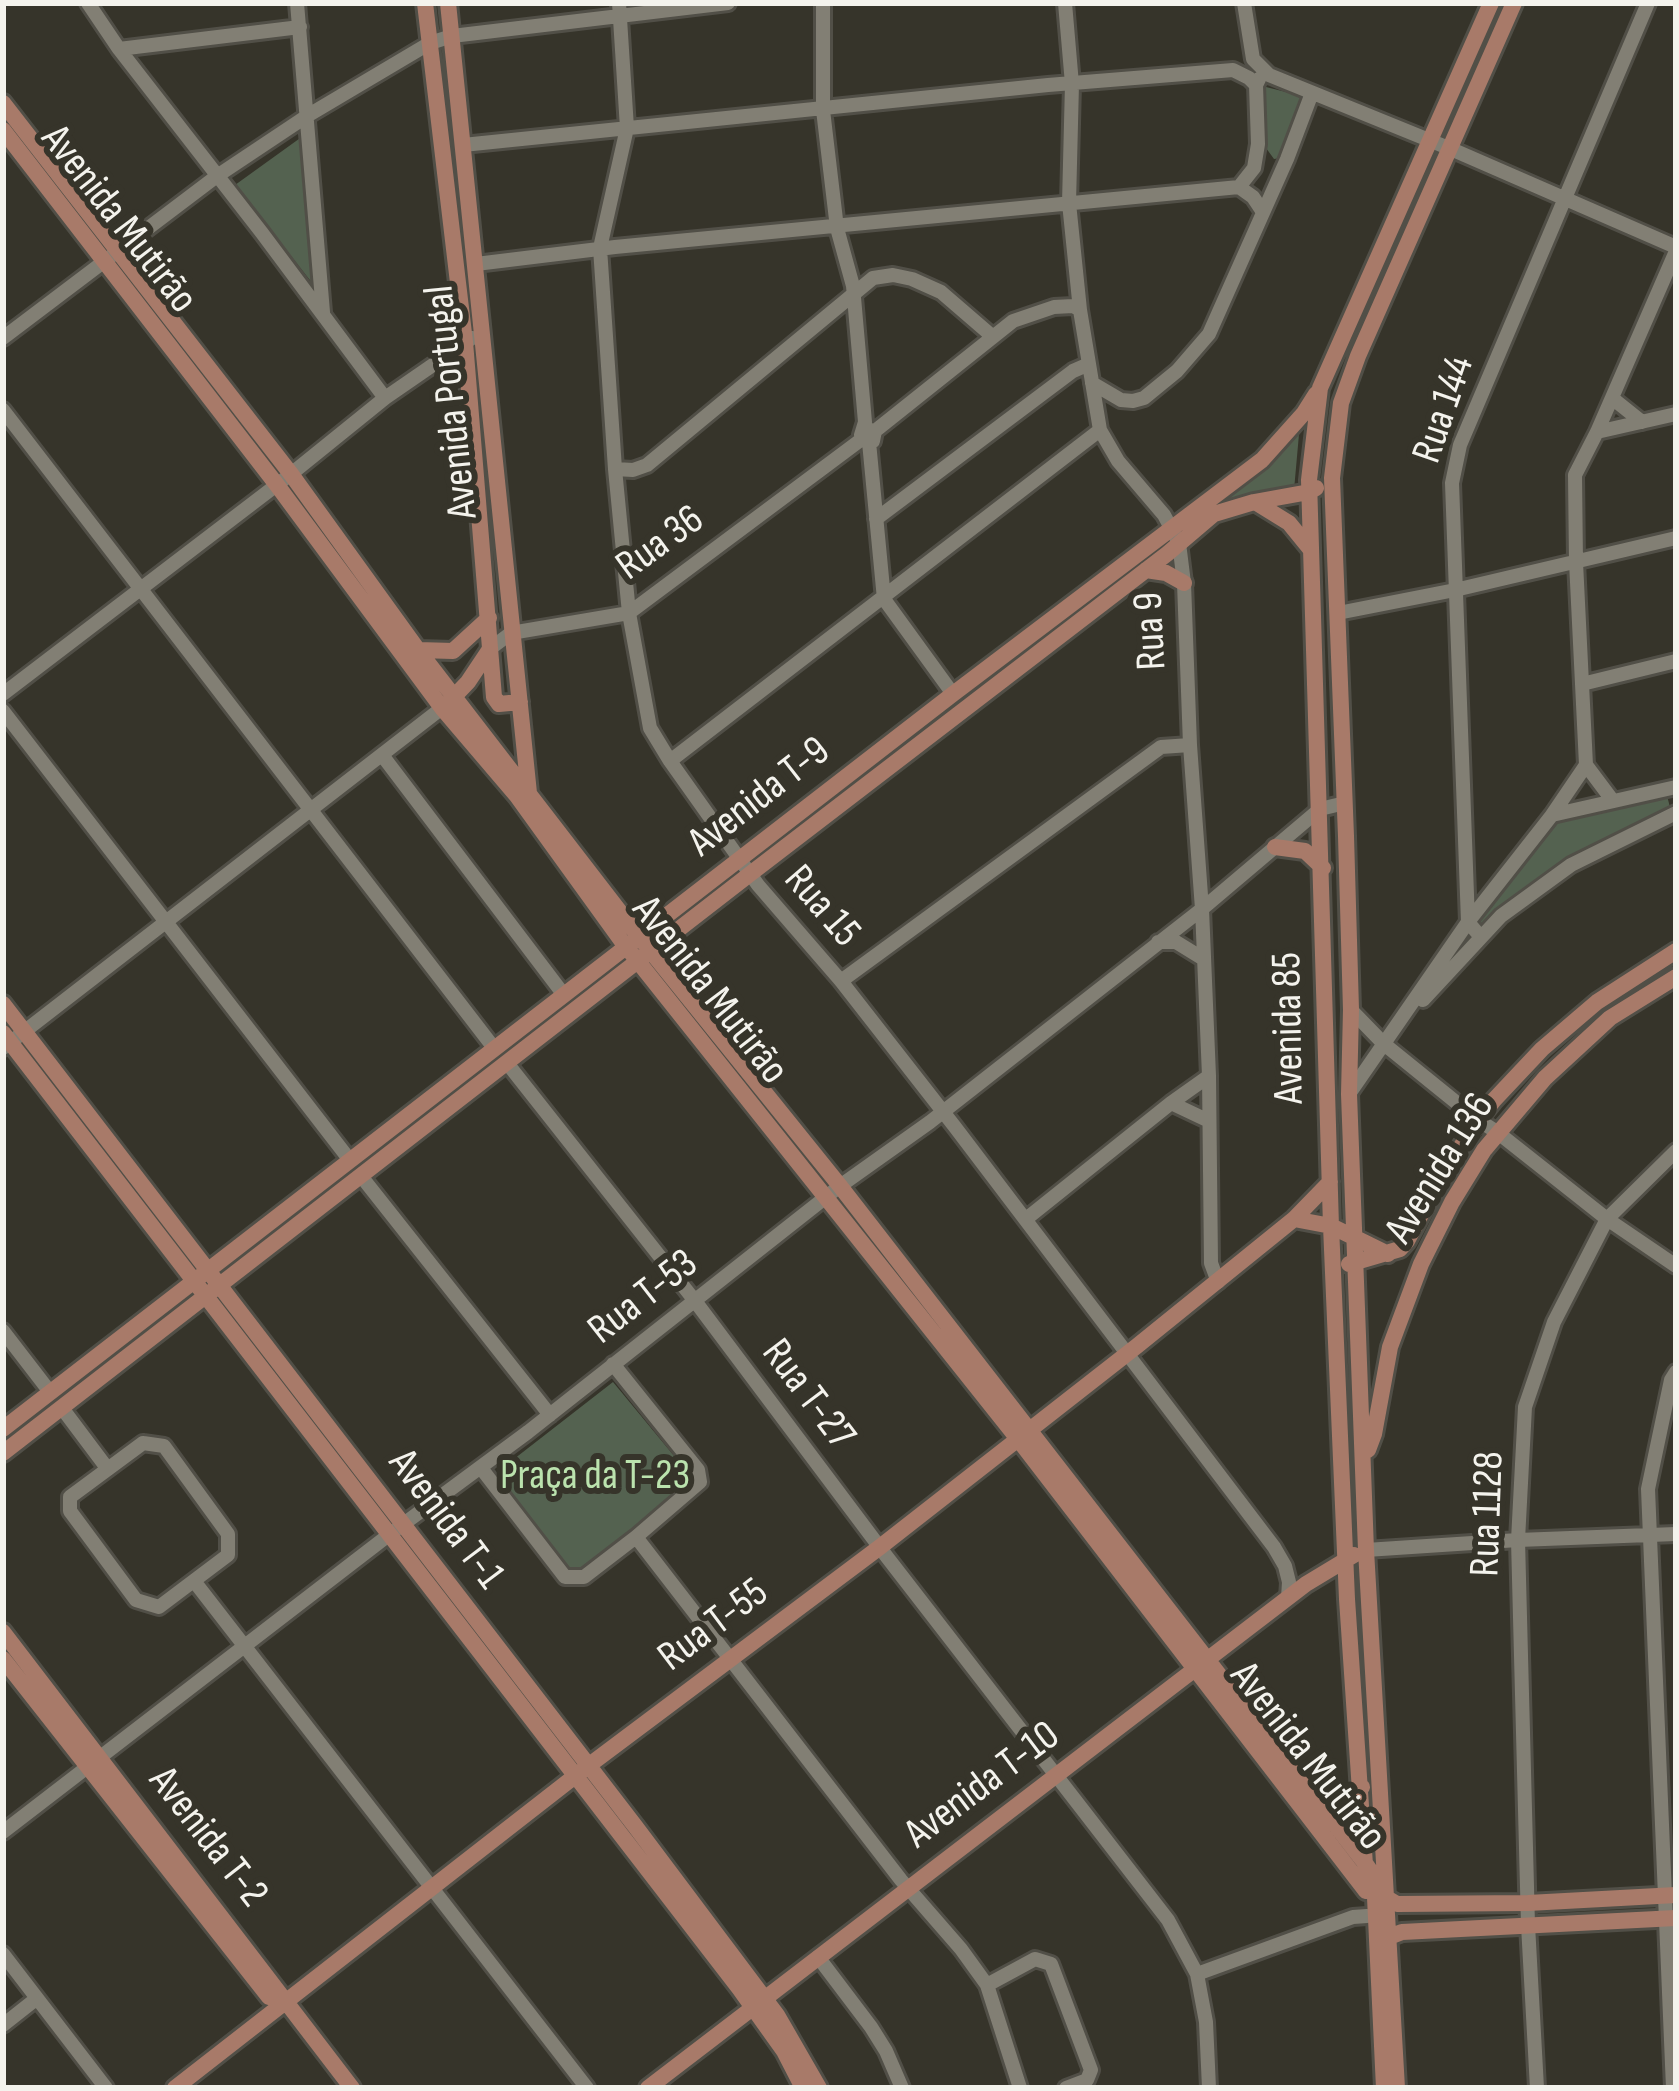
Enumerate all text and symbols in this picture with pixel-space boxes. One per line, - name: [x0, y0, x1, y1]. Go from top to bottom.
- street label: Avenida Mutirão: [29, 116, 207, 324]
- street label: Avenida Portugal: [416, 283, 490, 521]
- street label: Rua 144: [1403, 350, 1487, 470]
- street label: Rua 36: [607, 495, 715, 593]
- street label: Rua 9: [1125, 591, 1179, 671]
- street label: Avenida T-9: [679, 727, 841, 869]
- street label: Rua 15: [772, 856, 870, 958]
- street label: Avenida Mutirão: [620, 887, 798, 1095]
- street label: Avenida 85: [1263, 952, 1317, 1104]
- street label: Avenida 136: [1375, 1085, 1507, 1253]
- street label: Rua T-53: [579, 1240, 709, 1356]
- street label: Rua T-27: [749, 1330, 865, 1460]
- street label: Avenida T-1: [376, 1440, 514, 1600]
- street label: Rua 1128: [1462, 1450, 1516, 1578]
- park label: Praça da T-23: [500, 1452, 690, 1502]
- street label: Rua T-55: [649, 1569, 779, 1683]
- street label: Avenida Mutirão: [1218, 1653, 1396, 1861]
- street label: Avenida T-10: [896, 1712, 1070, 1860]
- street label: Avenida T-2: [137, 1758, 277, 1918]

